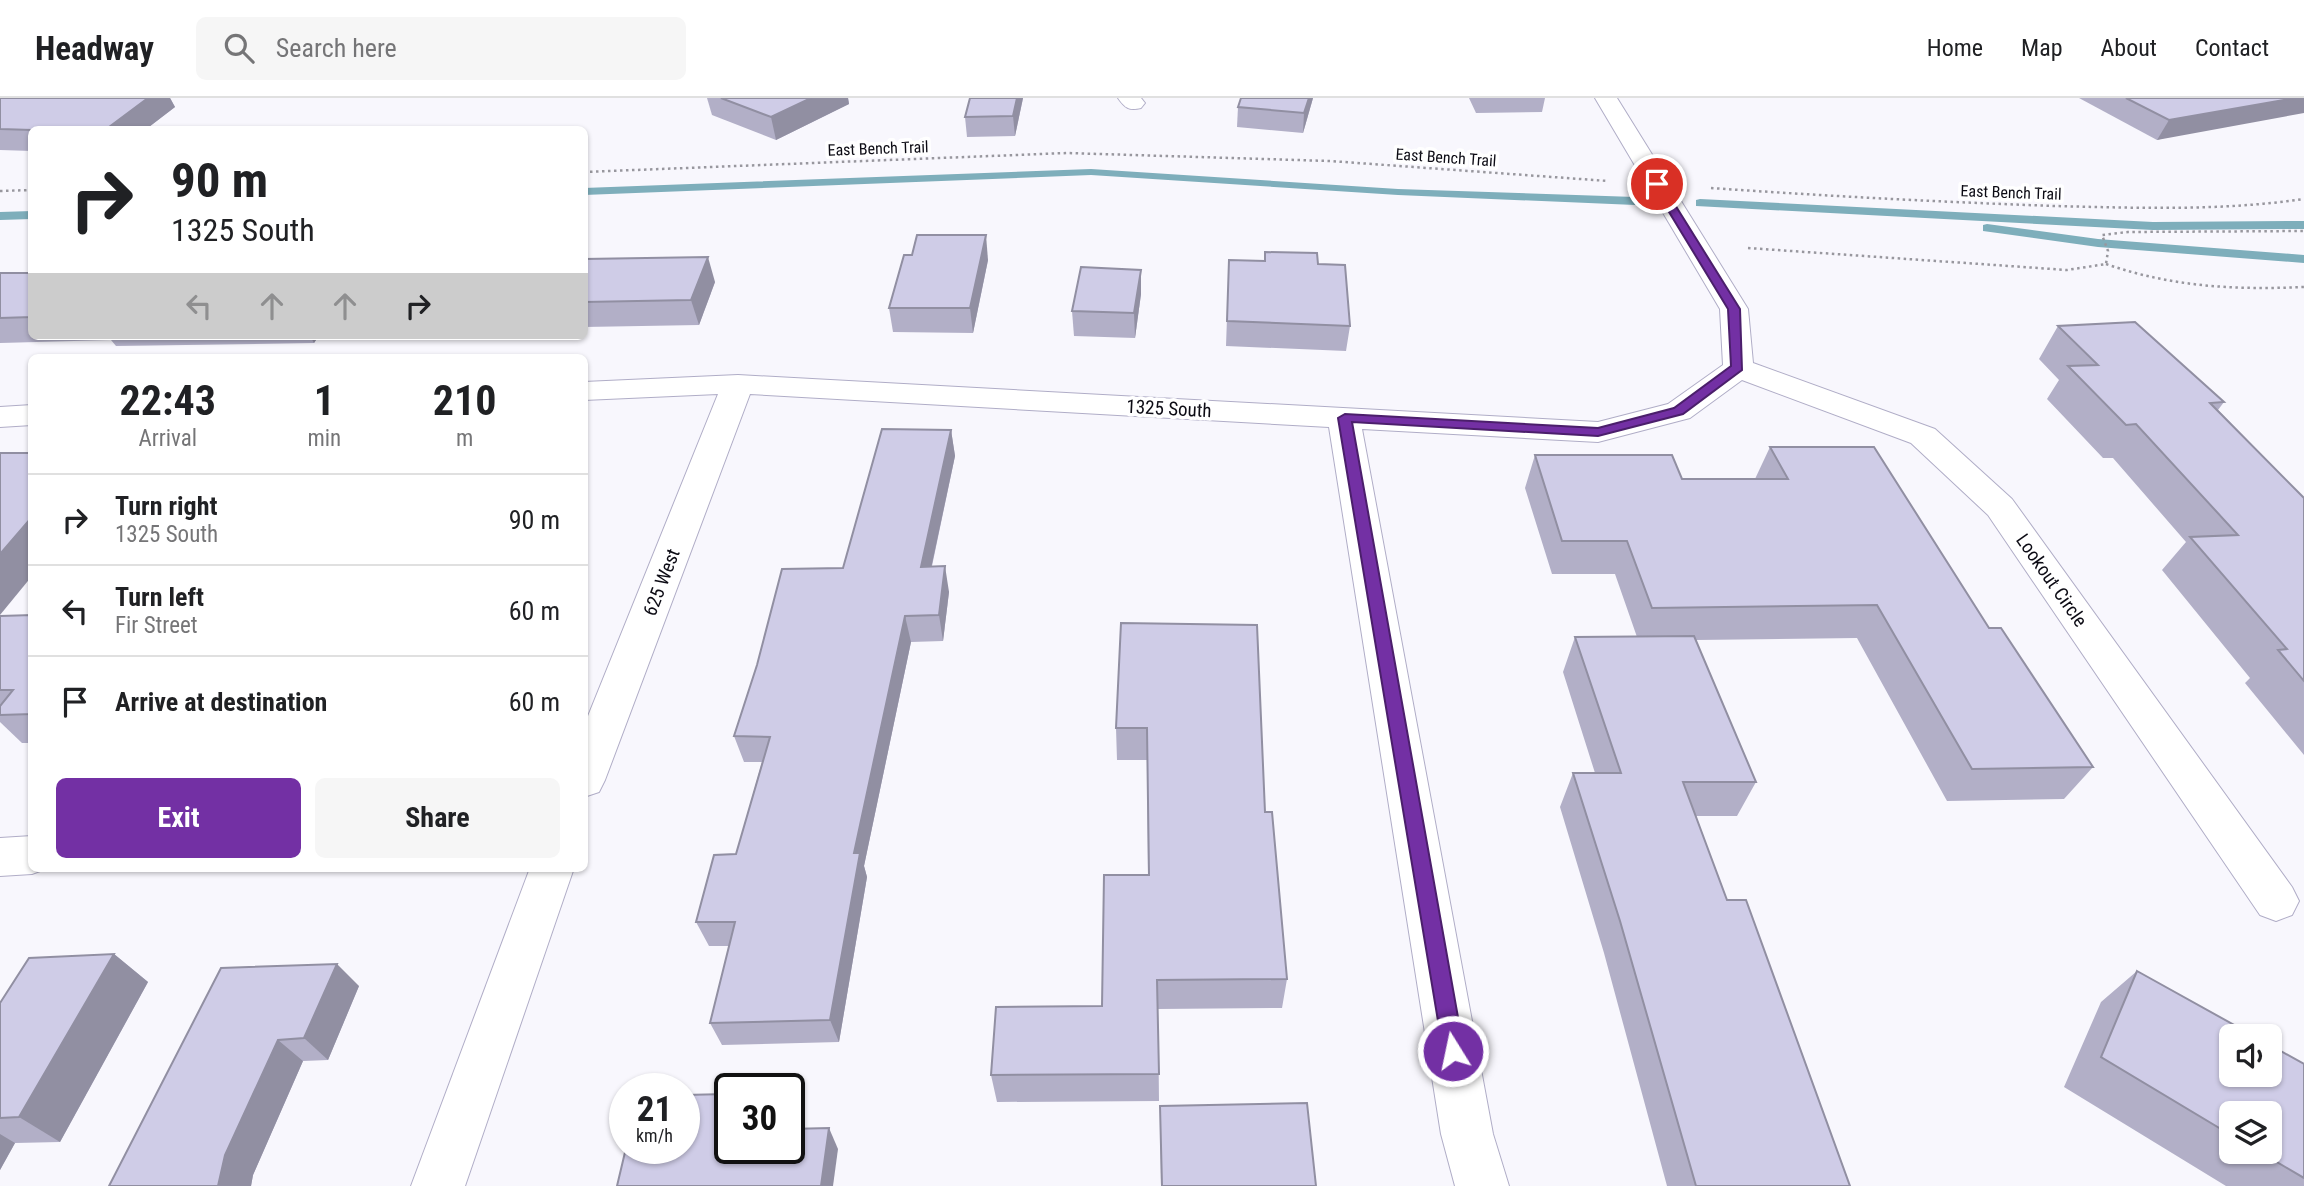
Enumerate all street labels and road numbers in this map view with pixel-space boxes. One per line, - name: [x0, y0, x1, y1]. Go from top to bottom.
- street label: East Bench Trail: [827, 137, 929, 160]
- street label: East Bench Trail: [1395, 144, 1497, 171]
- street label: East Bench Trail: [1960, 181, 2062, 204]
- street label: 1325 South: [1126, 395, 1212, 422]
- street label: Lookout Circle: [2011, 529, 2092, 631]
- street label: 625 West: [638, 545, 685, 619]

